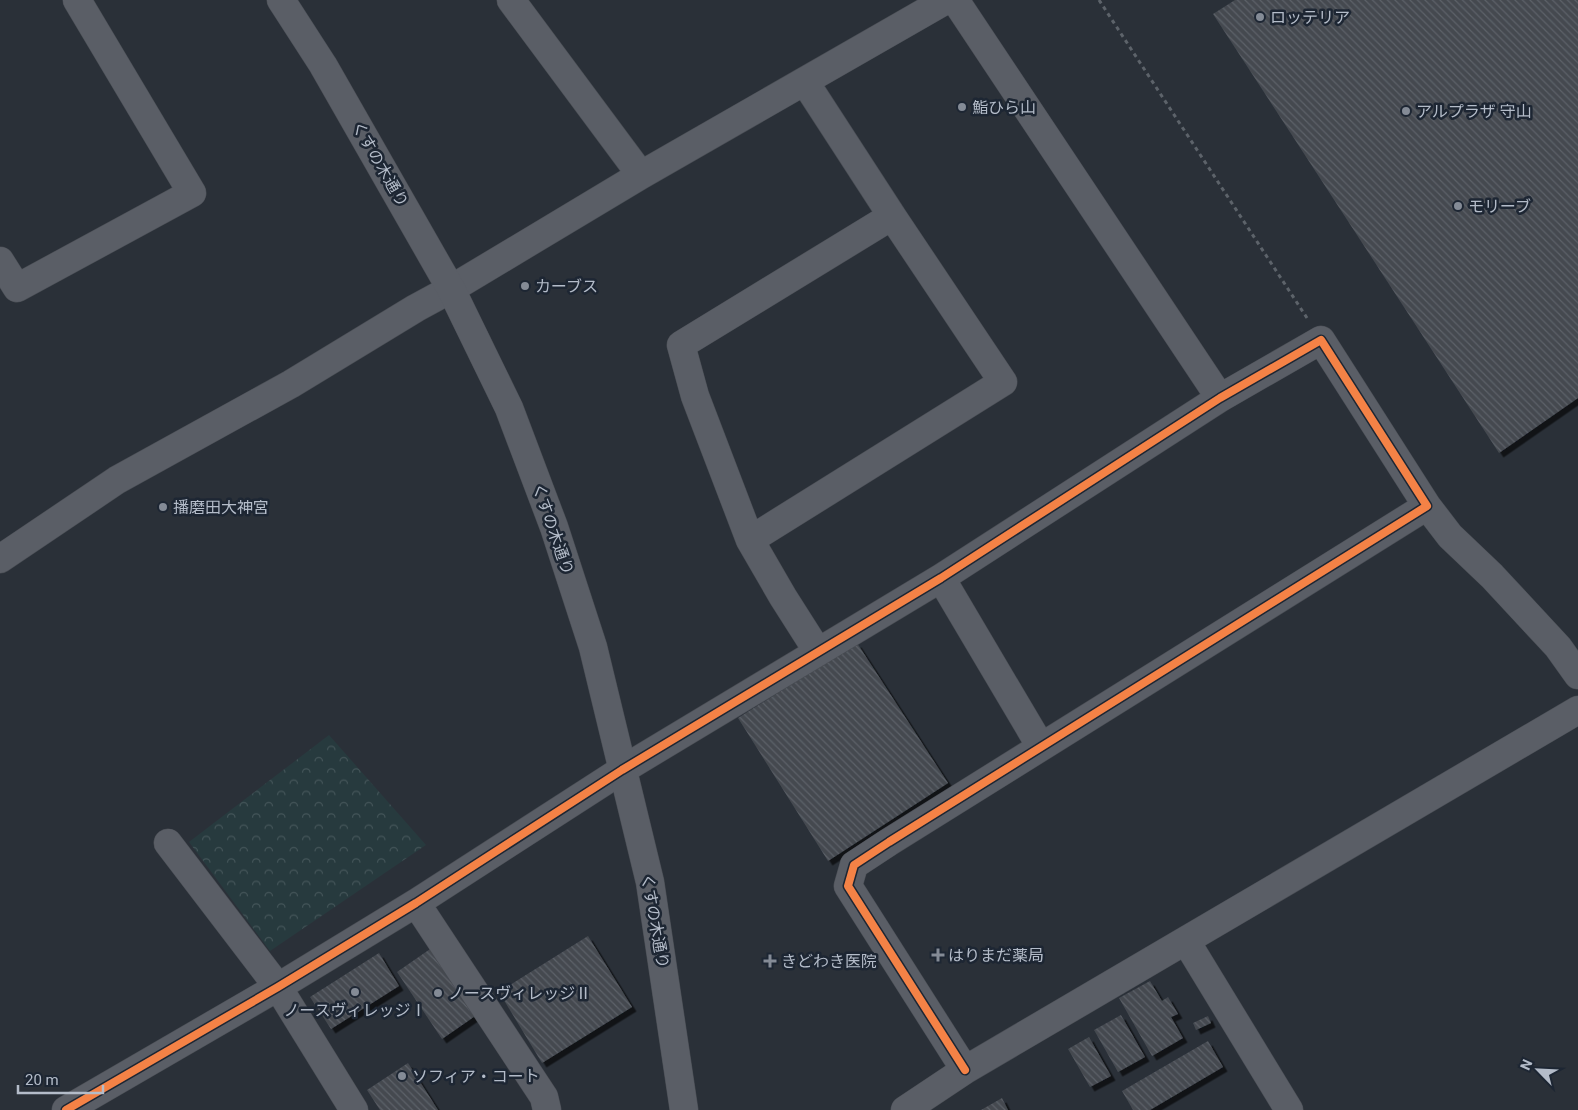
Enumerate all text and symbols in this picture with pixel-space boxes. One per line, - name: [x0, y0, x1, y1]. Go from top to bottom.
- place label: ロッテリア: [1270, 8, 1350, 27]
- marker: ロッテリア: [1254, 11, 1266, 23]
- place label: 鮨ひら山: [972, 98, 1036, 117]
- marker: 鮨ひら山: [956, 101, 968, 113]
- place label: アルプラザ 守山: [1416, 102, 1532, 121]
- marker: アルプラザ 守山: [1400, 105, 1412, 117]
- street label: くすの木通り: [348, 118, 412, 210]
- place label: モリーブ: [1468, 197, 1531, 216]
- marker: モリーブ: [1452, 200, 1464, 212]
- place label: カーブス: [535, 277, 598, 296]
- marker: カーブス: [519, 280, 531, 292]
- street label: くすの木通り: [528, 481, 578, 577]
- place label: 播磨田大神宮: [173, 498, 269, 517]
- marker: 播磨田大神宮: [157, 501, 169, 513]
- street label: くすの木通り: [637, 872, 673, 970]
- place label: はりまだ薬局: [948, 946, 1044, 965]
- marker: はりまだ薬局: [932, 949, 944, 961]
- place label: きどわき医院: [781, 952, 877, 971]
- marker: きどわき医院: [763, 954, 777, 968]
- place label: ノースヴィレッジⅡ: [448, 984, 591, 1003]
- marker: ノースヴィレッジⅠ: [349, 986, 361, 998]
- marker: ノースヴィレッジⅡ: [432, 987, 444, 999]
- place label: ノースヴィレッジⅠ: [283, 1001, 427, 1020]
- north arrow: [1513, 1045, 1563, 1095]
- text: N: [1517, 1057, 1535, 1072]
- scale bar: [18, 1062, 102, 1094]
- place label: ソフィア・コート: [412, 1067, 540, 1086]
- marker: ソフィア・コート: [396, 1070, 408, 1082]
- text: 20 m: [25, 1071, 59, 1089]

